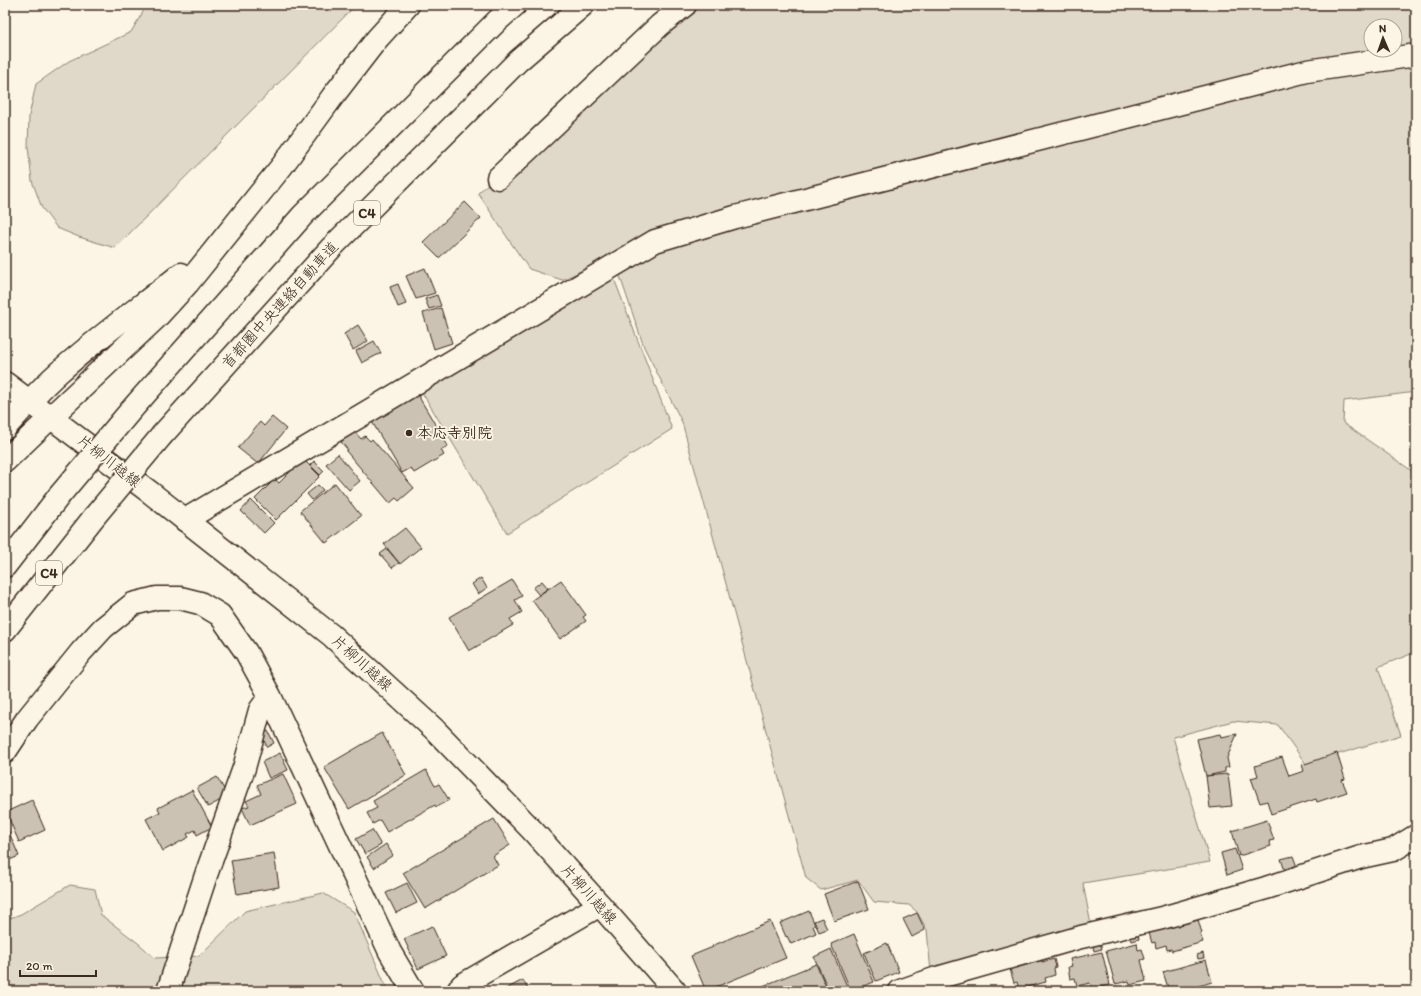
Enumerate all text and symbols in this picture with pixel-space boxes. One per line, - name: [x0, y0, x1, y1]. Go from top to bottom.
- north arrow: [1363, 18, 1403, 58]
- text: N: [1379, 22, 1387, 35]
- road number: C4: [354, 201, 380, 225]
- street label: 首都圏中央連絡自動車道: [218, 238, 342, 372]
- place label: 本応寺別院: [417, 424, 492, 442]
- marker: 本応寺別院: [404, 428, 414, 438]
- street label: 片柳川越線: [74, 431, 144, 491]
- road number: C4: [36, 561, 62, 585]
- street label: 片柳川越線: [328, 631, 396, 695]
- street label: 片柳川越線: [557, 860, 621, 928]
- scale bar: [20, 952, 96, 978]
- text: 20 m: [26, 959, 53, 973]

